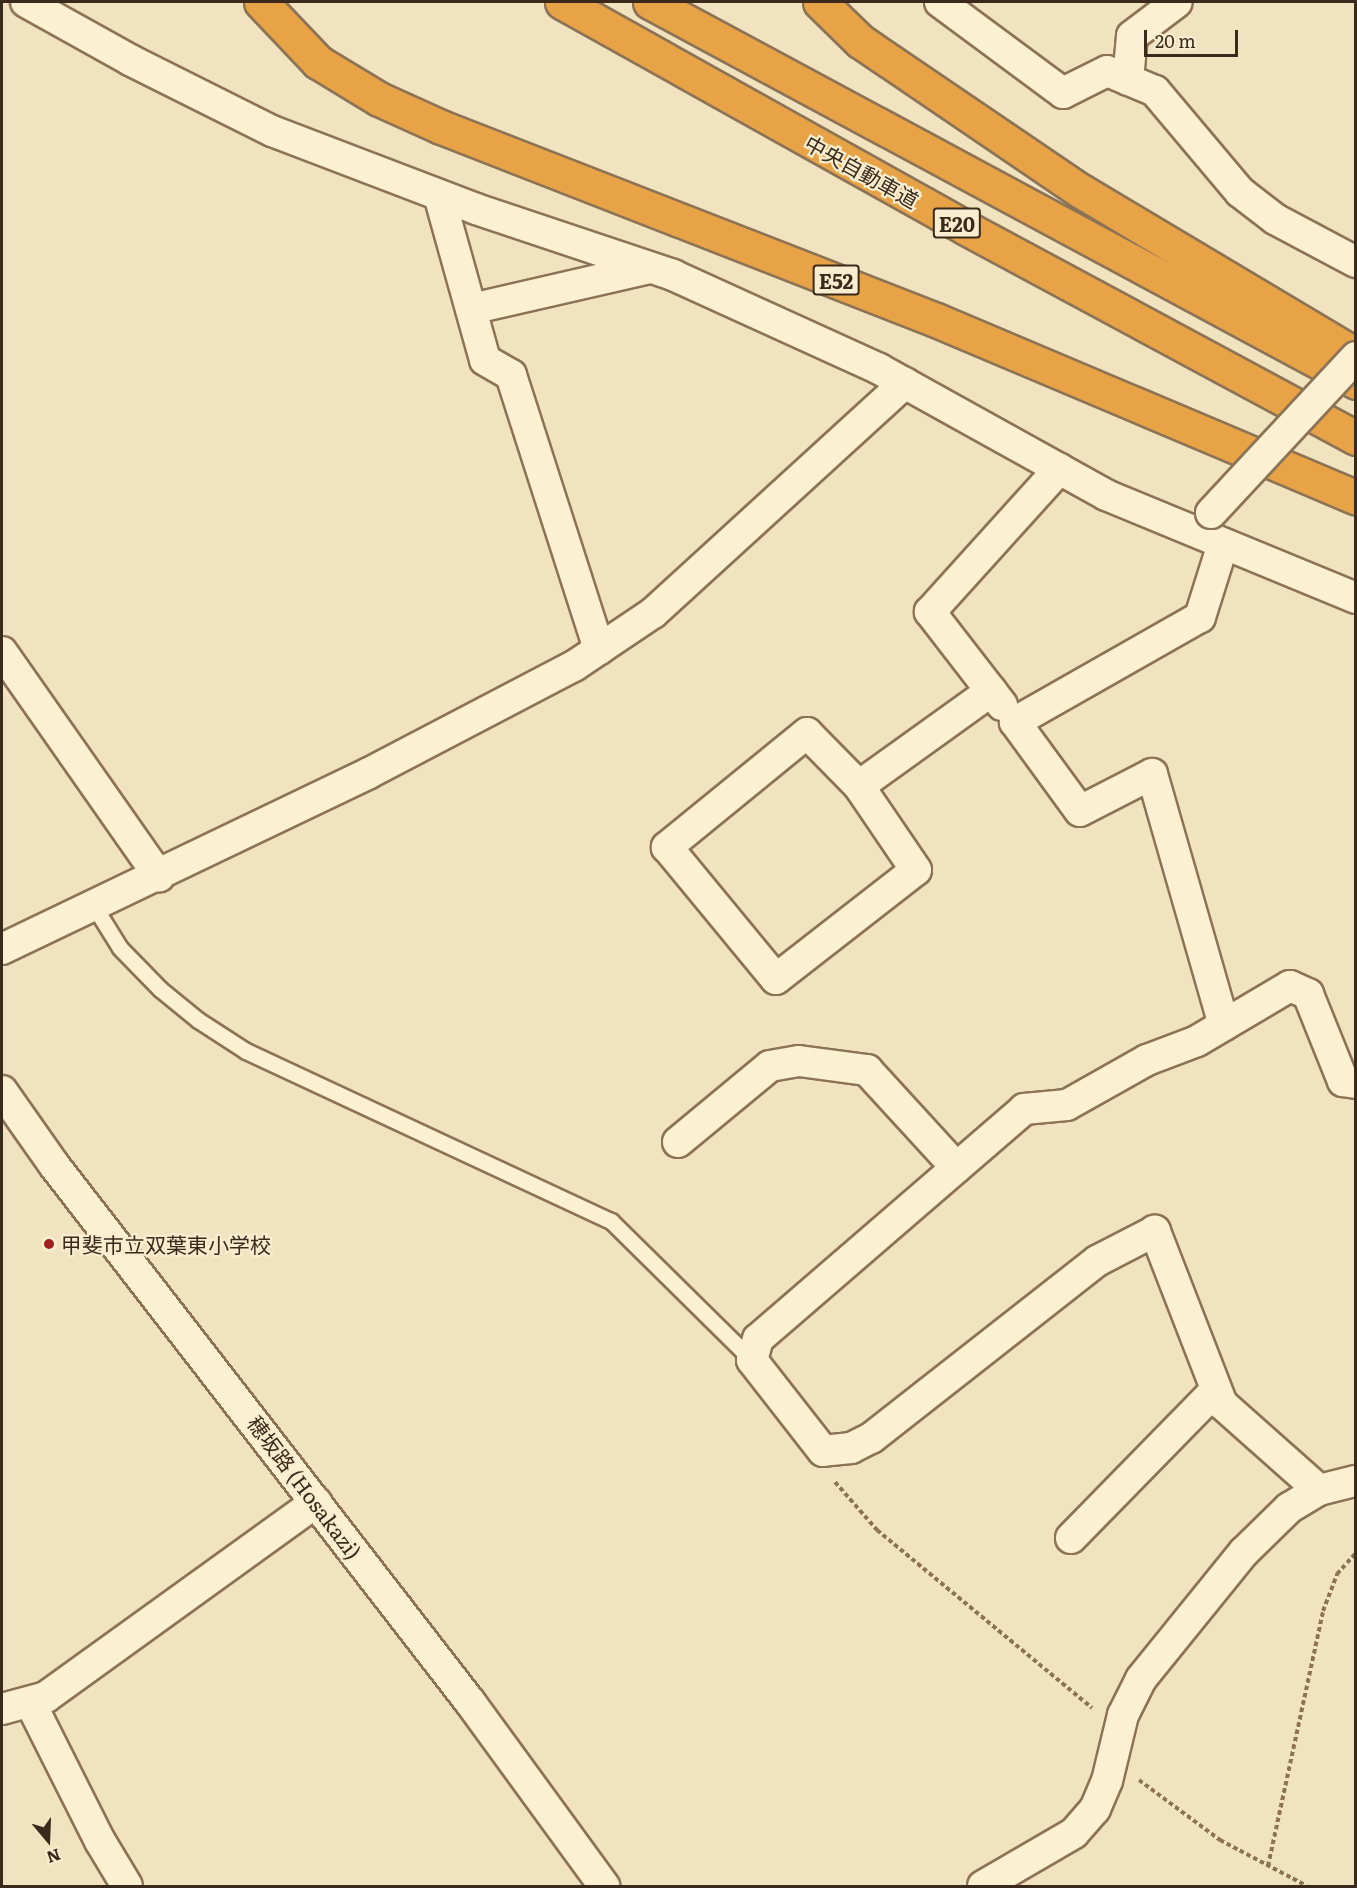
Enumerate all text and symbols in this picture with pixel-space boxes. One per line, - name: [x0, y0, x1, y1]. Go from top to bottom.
- scale bar: [1147, 18, 1242, 56]
- text: 20 m: [1155, 27, 1196, 54]
- street label: 中央自動車道: [801, 129, 923, 213]
- road number: E20: [932, 206, 982, 240]
- road number: E52: [812, 263, 860, 297]
- place label: 甲斐市立双葉東小学校: [61, 1231, 271, 1257]
- marker: 甲斐市立双葉東小学校: [42, 1237, 56, 1251]
- street label: 穂坂路 (Hosakazi): [243, 1410, 367, 1564]
- north arrow: [18, 1810, 78, 1870]
- text: N: [44, 1843, 64, 1871]

